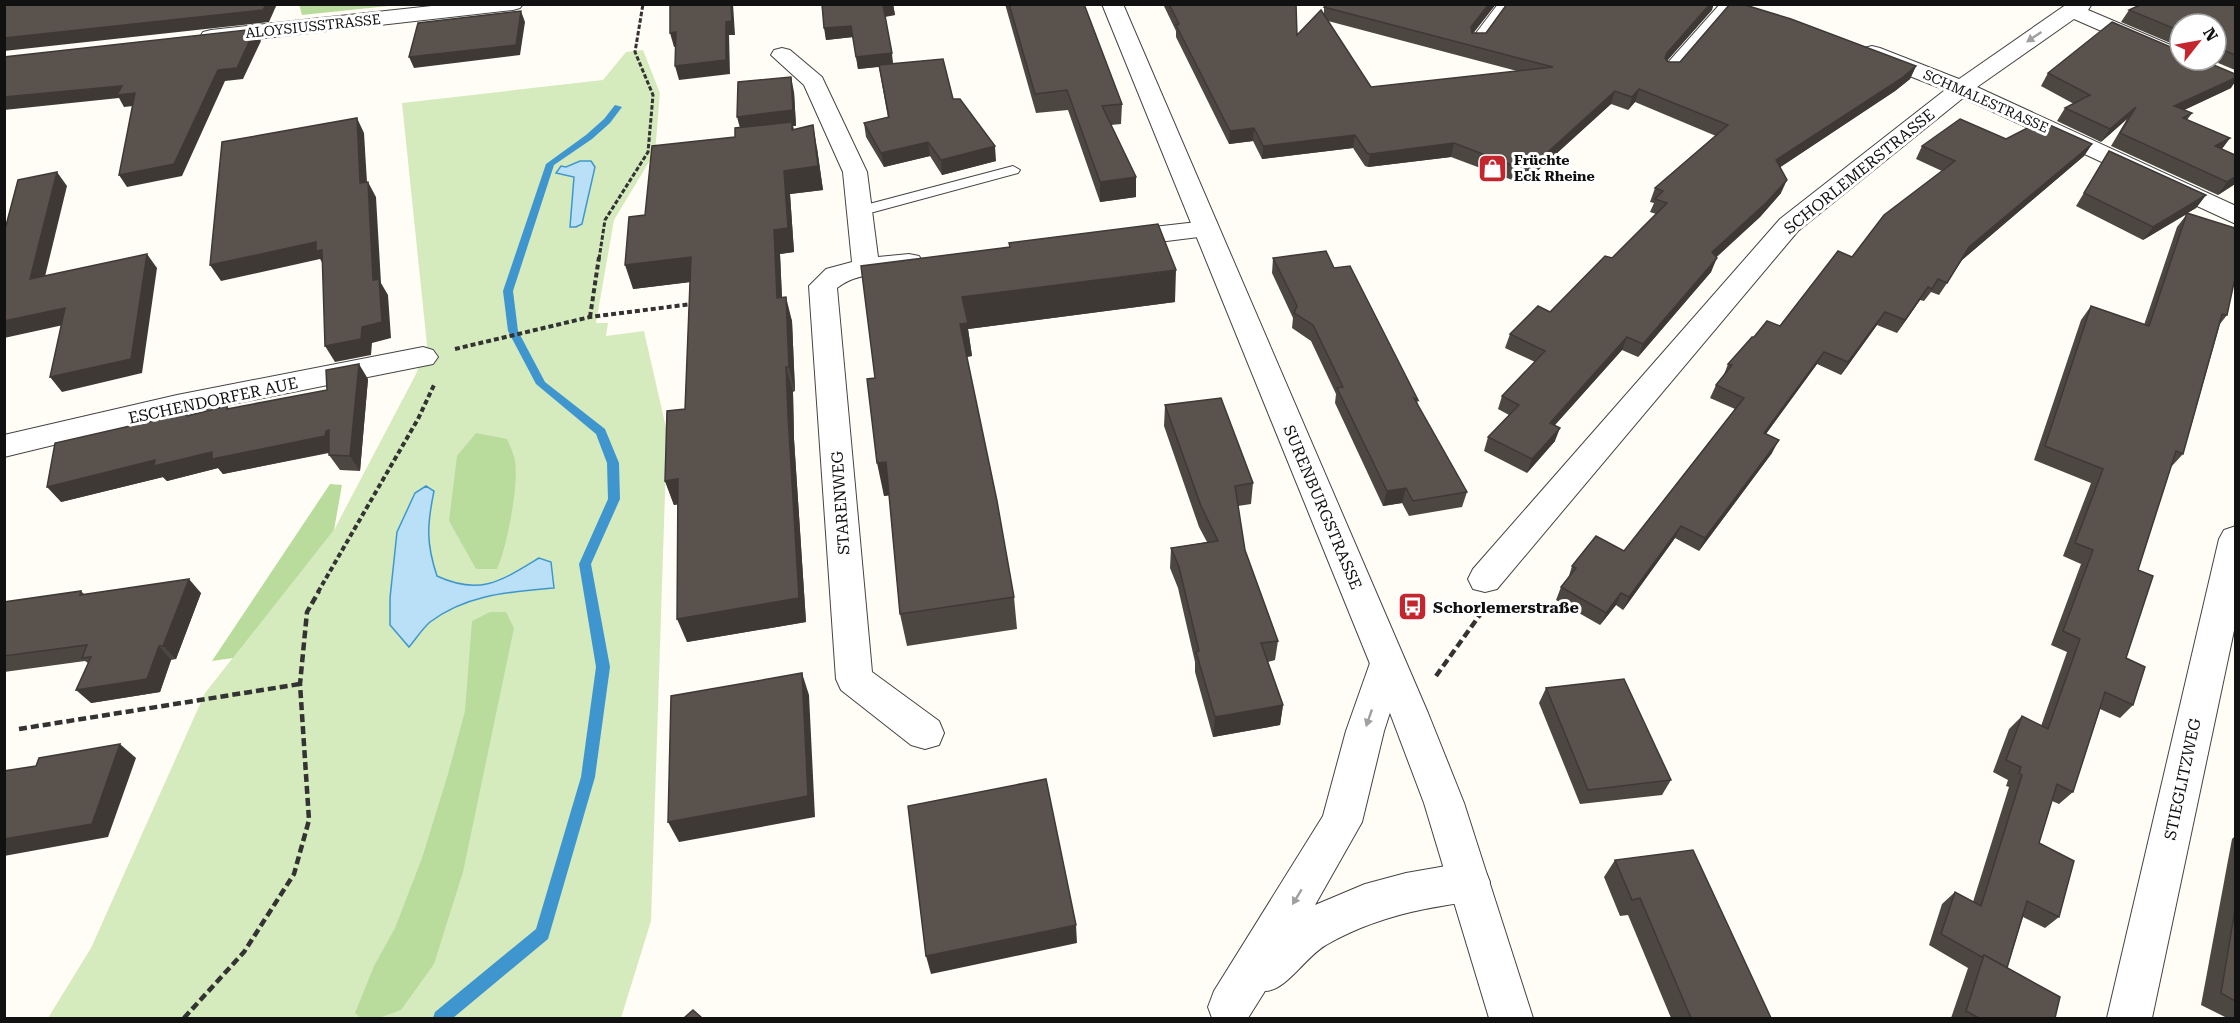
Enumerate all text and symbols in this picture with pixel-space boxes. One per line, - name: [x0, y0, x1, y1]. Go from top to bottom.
- street label: ALOYSIUSSTRASSE: [245, 11, 381, 41]
- north arrow: [2168, 12, 2228, 72]
- text: N: [2199, 24, 2222, 45]
- one-way arrow: [2026, 32, 2042, 43]
- street label: SCHMALESTRASSE: [1921, 66, 2051, 136]
- street label: SCHORLEMERSTRASSE: [1780, 105, 1938, 238]
- shop icon: Früchte Eck Rheine: [1477, 152, 1509, 184]
- place label: Früchte Eck Rheine: [1514, 152, 1595, 184]
- street label: ESCHENDORFER AUE: [127, 373, 300, 428]
- street label: SURENBURGSTRASSE: [1279, 422, 1366, 592]
- street label: STARENWEG: [827, 450, 854, 555]
- bus stop icon: Schorlemerstraße: [1396, 591, 1428, 623]
- place label: Schorlemerstraße: [1433, 598, 1579, 617]
- one-way arrow: [1364, 709, 1374, 727]
- street label: STIEGLITZWEG: [2160, 716, 2205, 842]
- one-way arrow: [1292, 889, 1302, 906]

